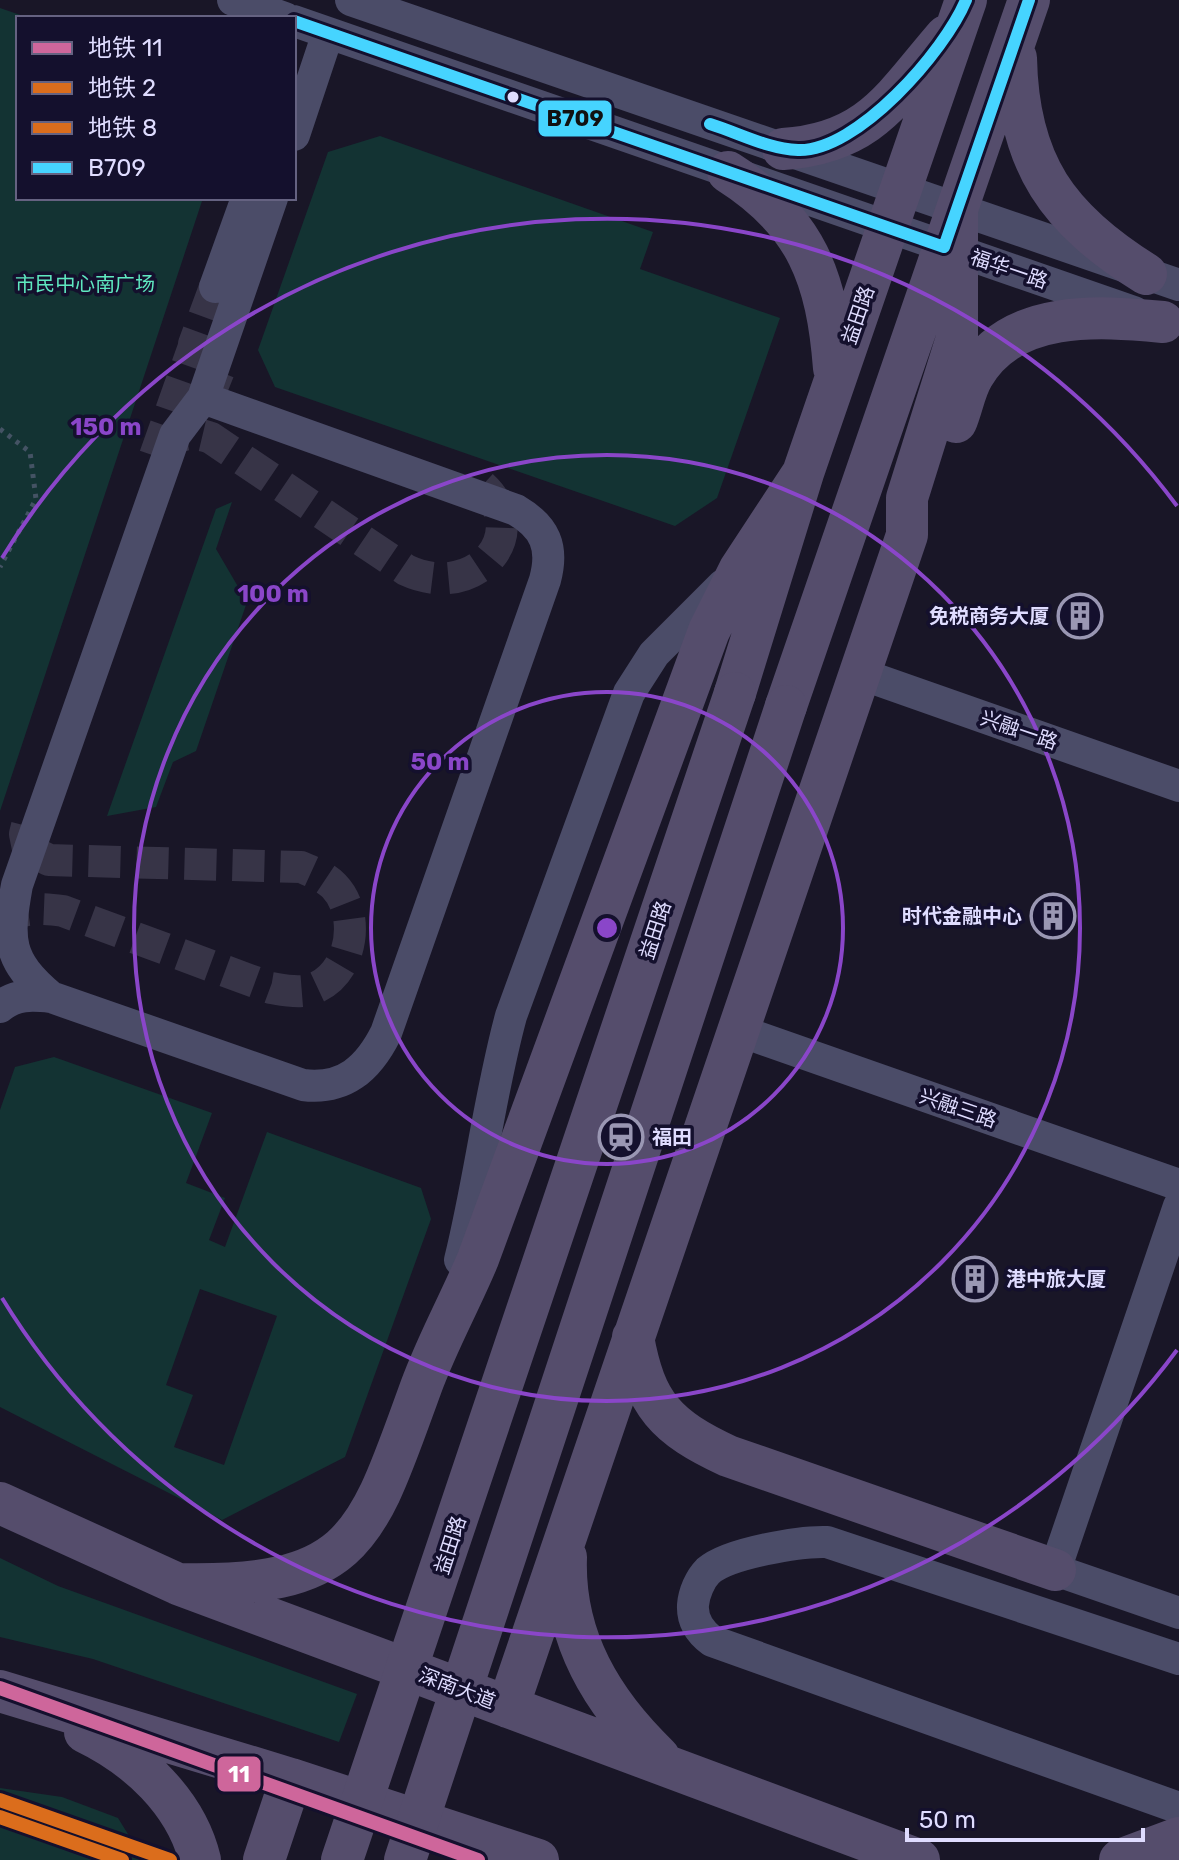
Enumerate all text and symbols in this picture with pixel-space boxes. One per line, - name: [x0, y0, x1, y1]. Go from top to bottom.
- legend: [16, 16, 296, 200]
- text: 地铁 11: [88, 34, 162, 62]
- text: 地铁 2: [88, 74, 156, 102]
- unlabelled marker: [505, 89, 521, 105]
- line badge: B709: [537, 99, 613, 138]
- text: B709: [546, 105, 604, 132]
- text: 地铁 8: [88, 114, 157, 142]
- text: B709: [88, 154, 146, 182]
- street label: 福华一路: [967, 245, 1051, 293]
- park label: 市民中心南广场: [15, 272, 155, 296]
- street label: 益田路: [837, 283, 879, 347]
- text: 150 m: [71, 413, 141, 441]
- text: 100 m: [237, 580, 309, 608]
- building icon: 免税商务大厦: [1056, 592, 1104, 640]
- place label: 免税商务大厦: [929, 604, 1049, 628]
- street label: 兴融一路: [977, 706, 1061, 754]
- text: 50 m: [411, 748, 469, 776]
- building icon: 时代金融中心: [1029, 892, 1077, 940]
- street label: 益田路: [634, 898, 676, 962]
- place label: 时代金融中心: [902, 904, 1022, 928]
- centre of rings: [593, 914, 621, 942]
- street label: 兴融三路: [916, 1084, 1000, 1132]
- station icon: 福田: [597, 1113, 645, 1161]
- place label: 福田: [652, 1125, 692, 1149]
- building icon: 港中旅大厦: [951, 1255, 999, 1303]
- place label: 港中旅大厦: [1006, 1267, 1106, 1291]
- street label: 益田路: [429, 1513, 471, 1577]
- street label: 深南大道: [415, 1662, 499, 1714]
- line badge: 11: [216, 1755, 262, 1793]
- text: 11: [228, 1761, 250, 1788]
- scale bar: [907, 1792, 1143, 1842]
- text: 50 m: [919, 1806, 976, 1834]

